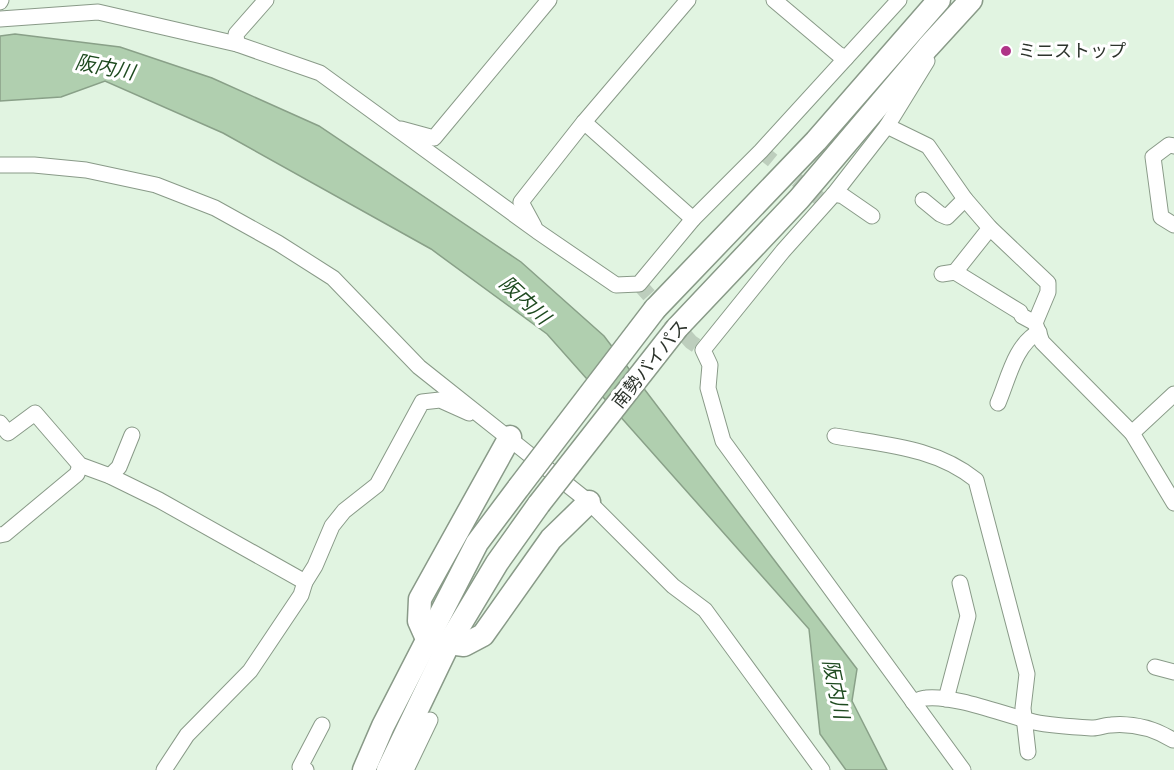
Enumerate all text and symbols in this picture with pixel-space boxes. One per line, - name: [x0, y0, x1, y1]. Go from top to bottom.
- place label: ミニストップ: [1018, 40, 1126, 62]
- marker: ミニストップ: [999, 44, 1013, 58]
- water label: 阪内川: [73, 49, 139, 85]
- water label: 阪内川: [495, 271, 557, 331]
- street label: 南勢バイパス: [608, 315, 692, 413]
- water label: 阪内川: [818, 657, 854, 723]

